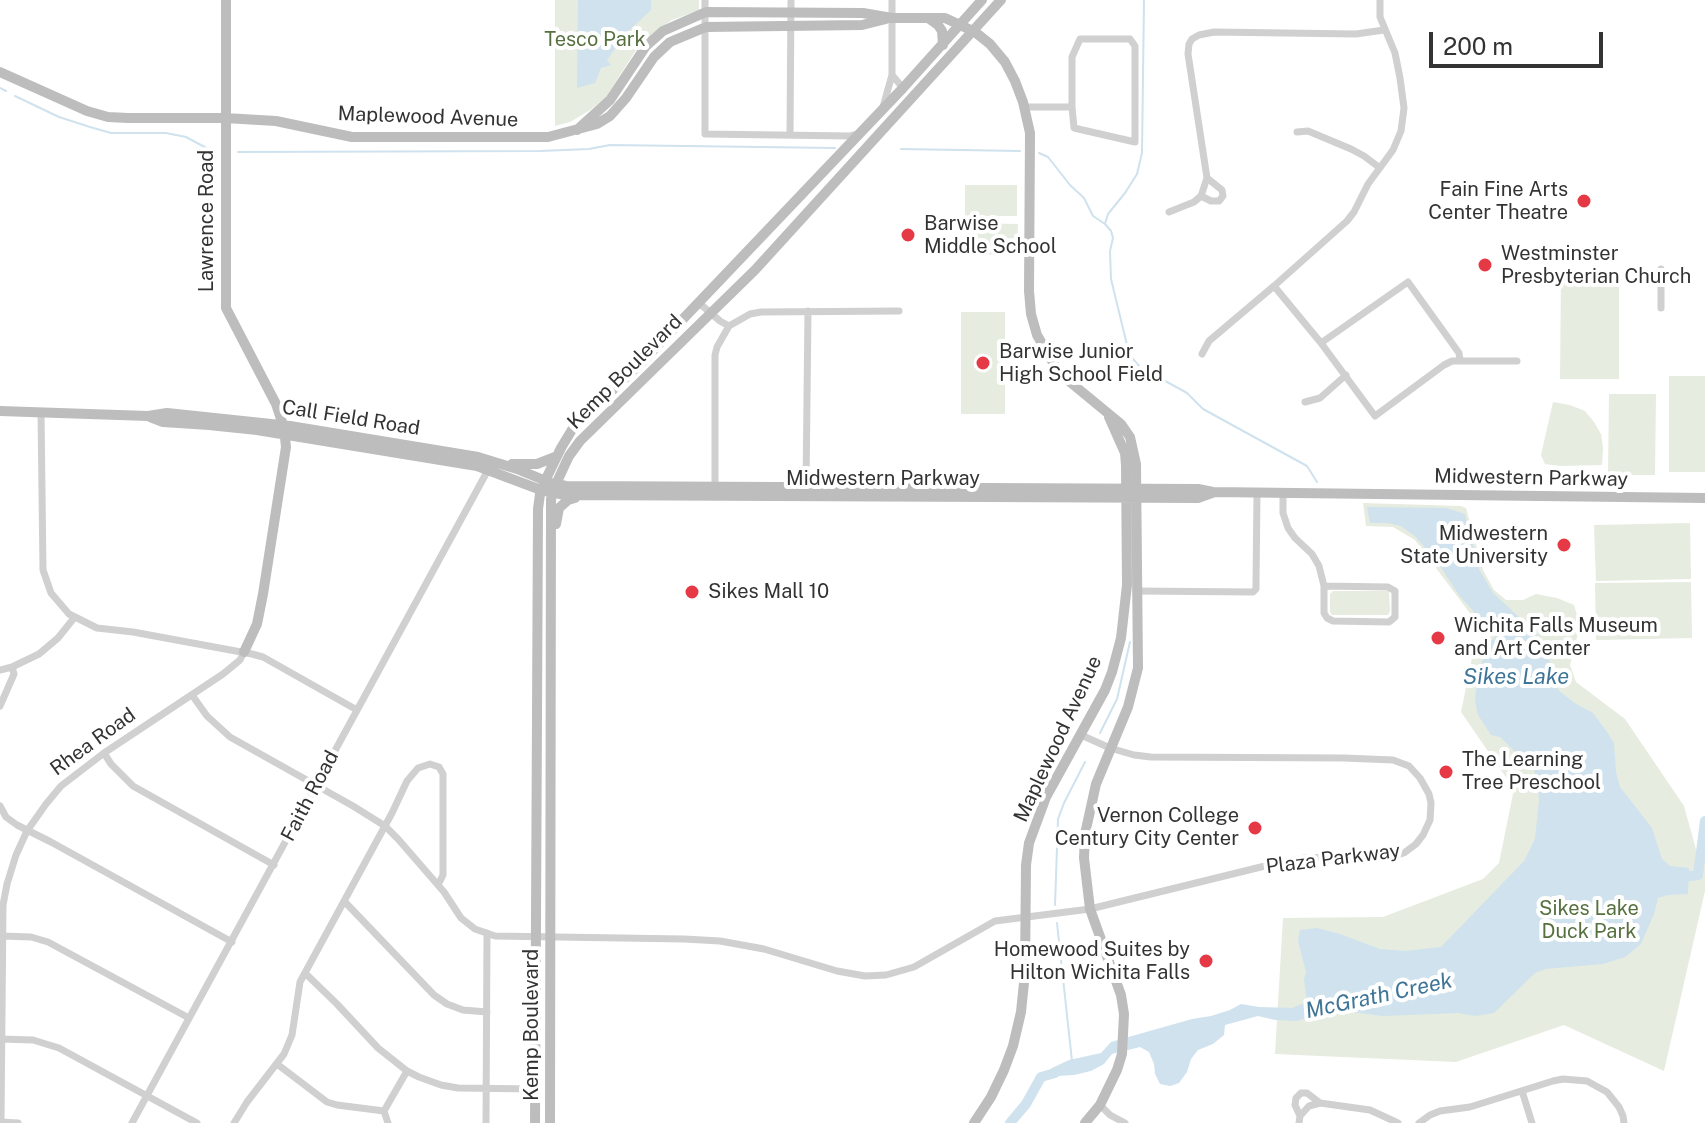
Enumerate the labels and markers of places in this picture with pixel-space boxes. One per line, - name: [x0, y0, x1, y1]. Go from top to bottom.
- place label: Fain Fine Arts Center Theatre: [1428, 178, 1568, 225]
- marker: Fain Fine Arts Center Theatre: [1575, 192, 1593, 210]
- place label: Barwise Middle School: [924, 212, 1057, 259]
- marker: Barwise Middle School: [899, 226, 917, 244]
- place label: Westminster Presbyterian Church: [1501, 242, 1691, 289]
- marker: Westminster Presbyterian Church: [1476, 256, 1494, 274]
- place label: Barwise Junior High School Field: [999, 340, 1163, 387]
- marker: Barwise Junior High School Field: [974, 354, 992, 372]
- place label: Midwestern State University: [1400, 522, 1548, 569]
- marker: Midwestern State University: [1555, 536, 1573, 554]
- place label: Sikes Mall 10: [708, 580, 829, 604]
- marker: Sikes Mall 10: [683, 583, 701, 601]
- place label: Wichita Falls Museum and Art Center: [1454, 614, 1658, 661]
- marker: Wichita Falls Museum and Art Center: [1429, 629, 1447, 647]
- place label: The Learning Tree Preschool: [1462, 748, 1601, 795]
- marker: The Learning Tree Preschool: [1437, 763, 1455, 781]
- place label: Vernon College Century City Center: [1055, 804, 1239, 851]
- marker: Vernon College Century City Center: [1246, 819, 1264, 837]
- place label: Homewood Suites by Hilton Wichita Falls: [994, 938, 1190, 985]
- marker: Homewood Suites by Hilton Wichita Falls: [1197, 952, 1215, 970]

